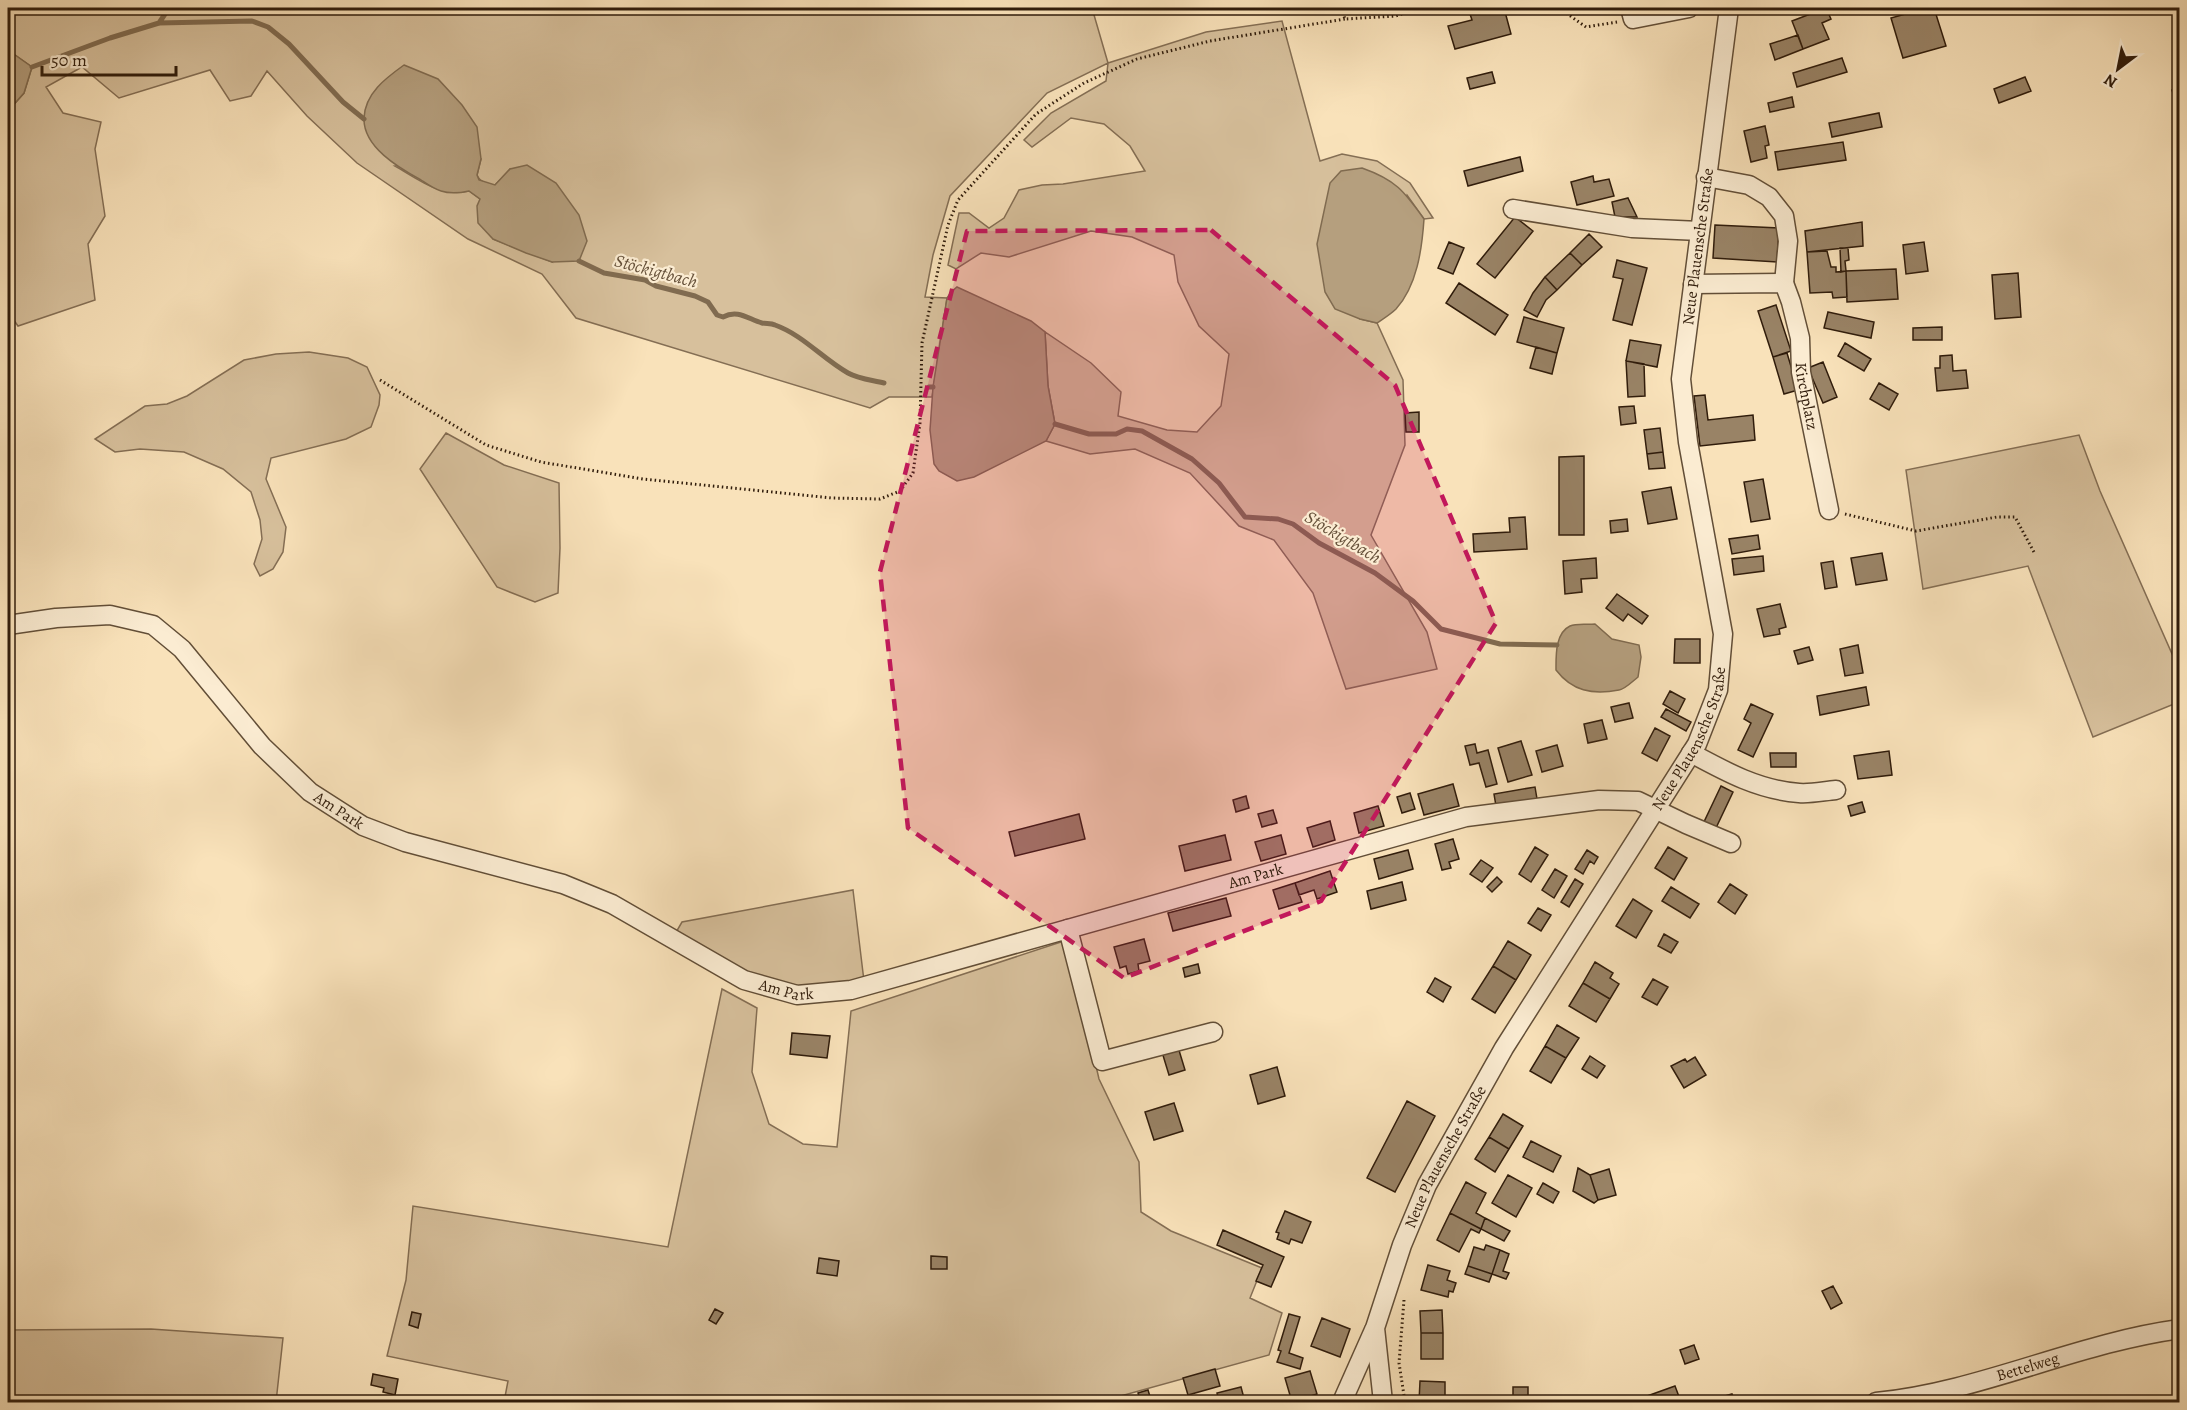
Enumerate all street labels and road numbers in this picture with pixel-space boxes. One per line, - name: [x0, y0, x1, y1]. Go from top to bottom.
- street label: Neue Plauensche Straße: [1677, 167, 1719, 327]
- street label: Kirchplatz: [1790, 362, 1823, 432]
- street label: Neue Plauensche Straße: [1646, 666, 1731, 815]
- street label: Am Park: [309, 786, 368, 835]
- street label: Am Park: [1225, 858, 1286, 895]
- street label: Am Park: [755, 973, 814, 1006]
- street label: Neue Plauensche Straße: [1399, 1082, 1492, 1231]
- street label: Bettelweg: [1994, 1347, 2062, 1387]

